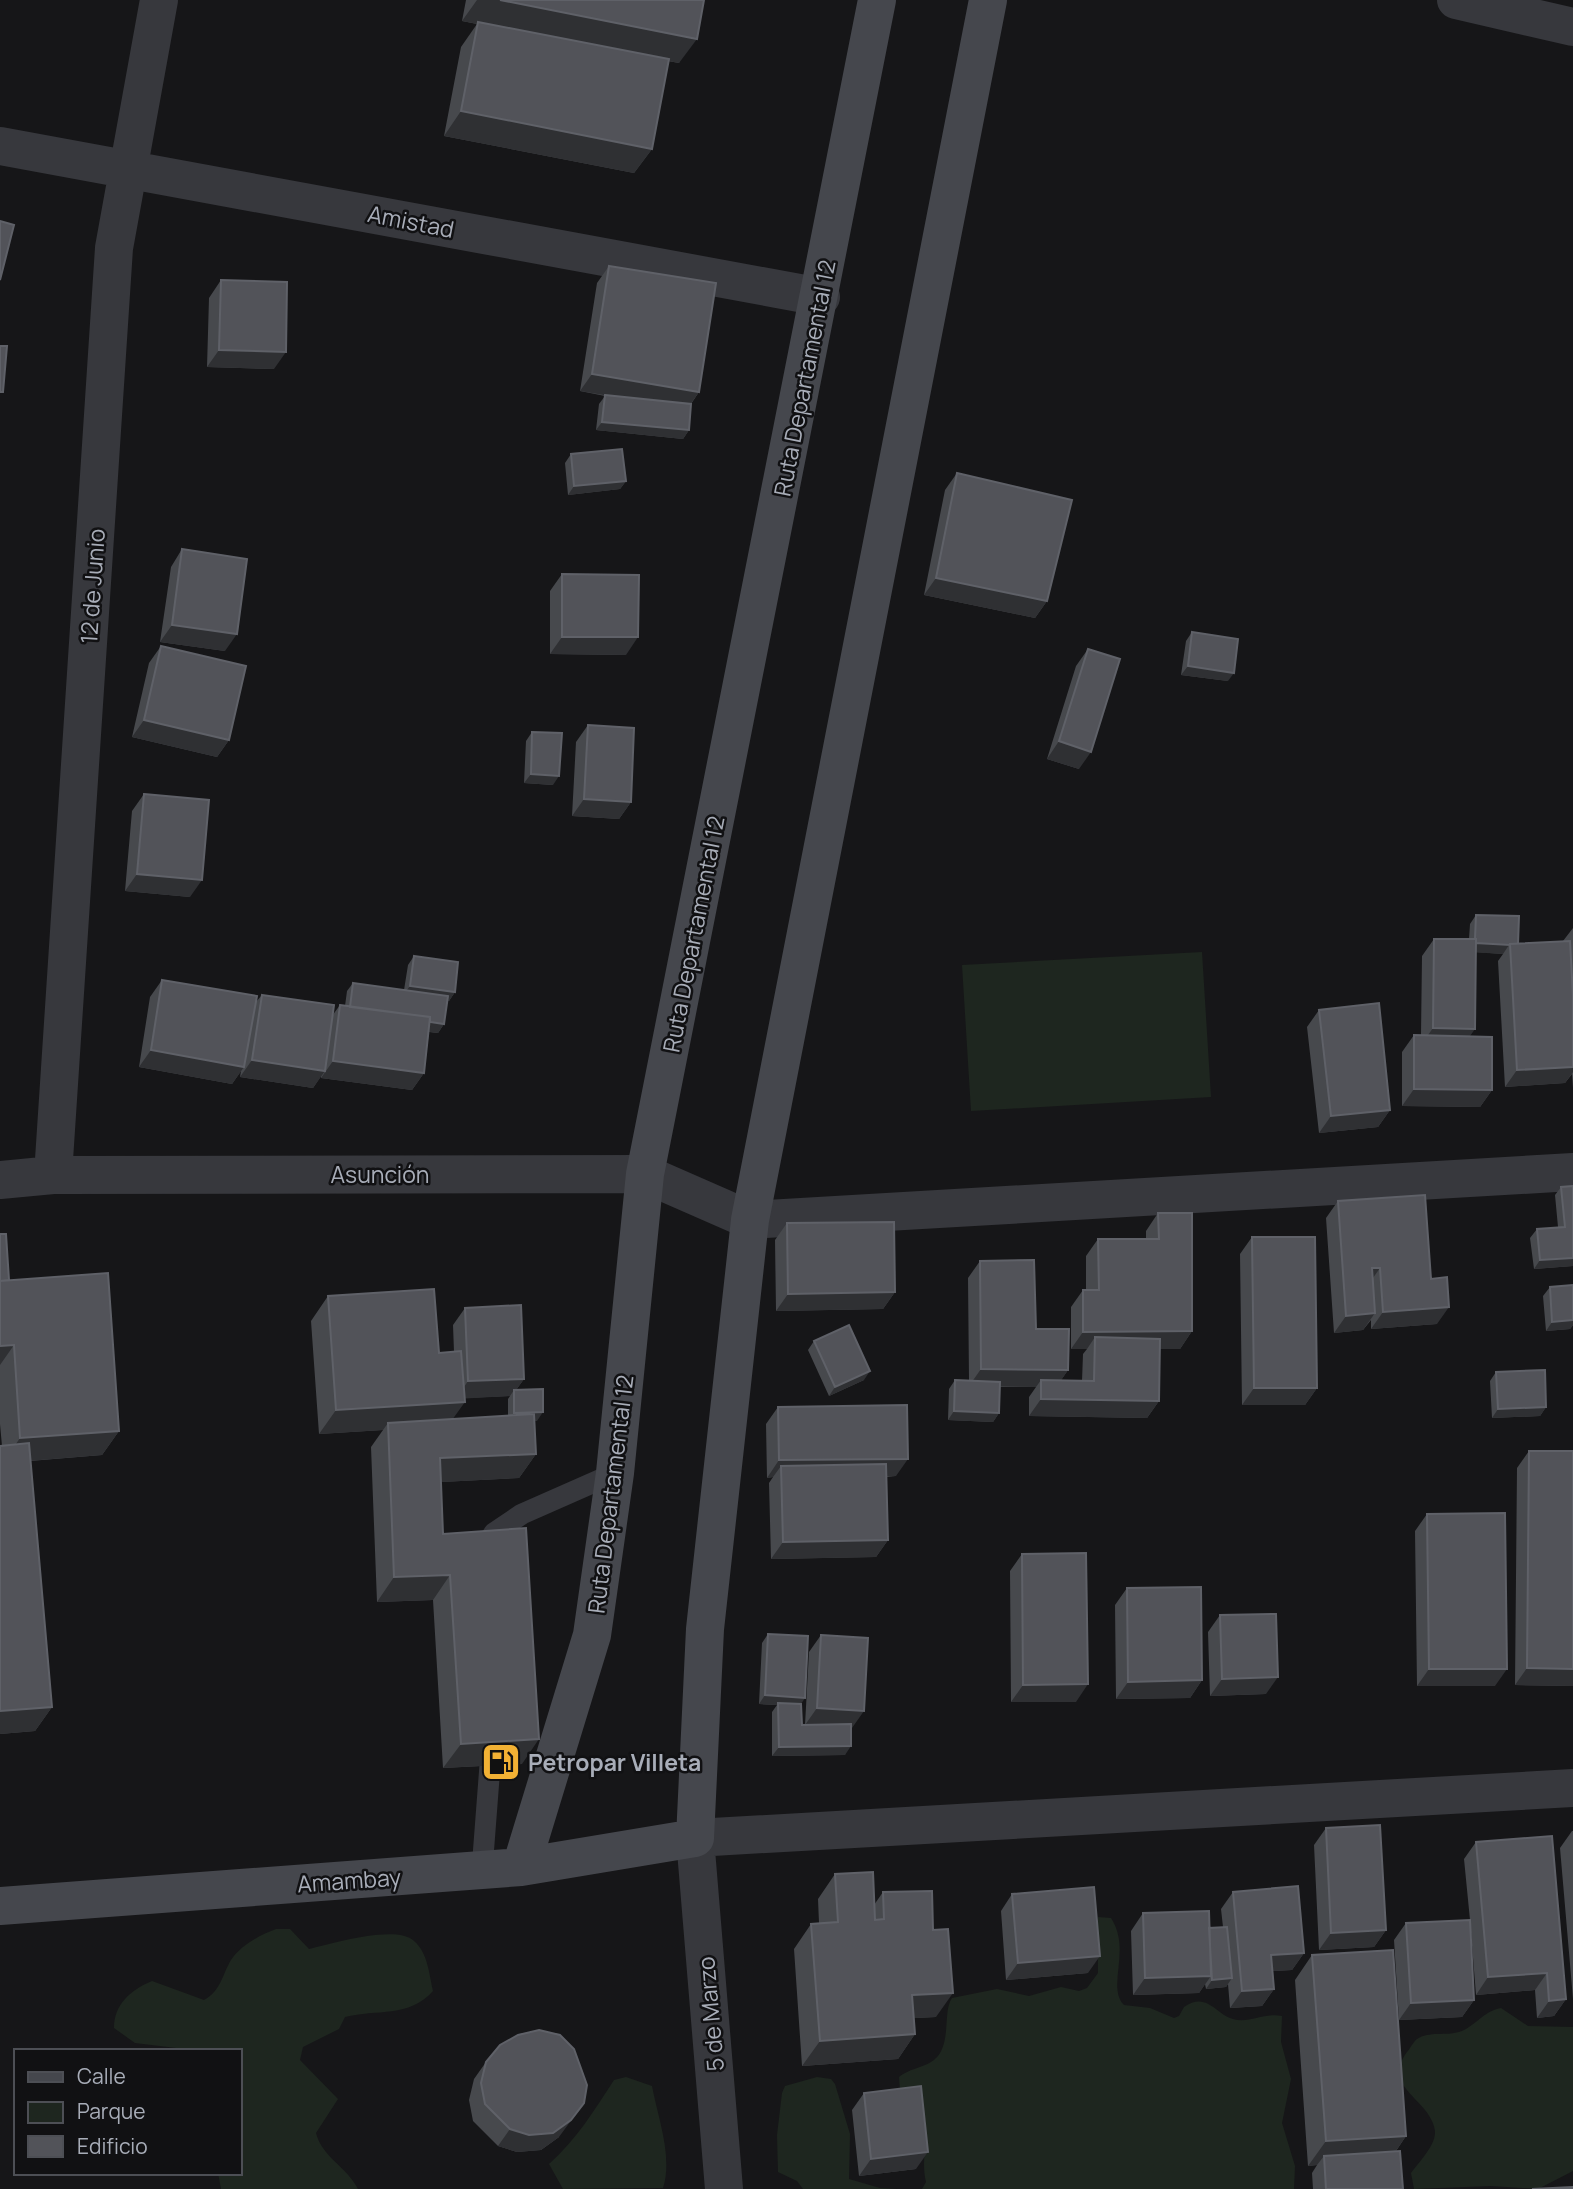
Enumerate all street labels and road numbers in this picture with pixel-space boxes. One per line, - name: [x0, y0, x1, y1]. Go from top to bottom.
- street label: Amistad: [365, 197, 457, 245]
- street label: Ruta Departamental 12: [765, 257, 843, 499]
- street label: 12 de Junio: [72, 527, 112, 645]
- street label: Ruta Departamental 12: [654, 813, 732, 1055]
- street label: Asunción: [331, 1158, 429, 1190]
- street label: Ruta Departamental 12: [579, 1373, 641, 1615]
- street label: Amambay: [296, 1860, 402, 1900]
- street label: 5 de Marzo: [689, 1955, 731, 2073]

